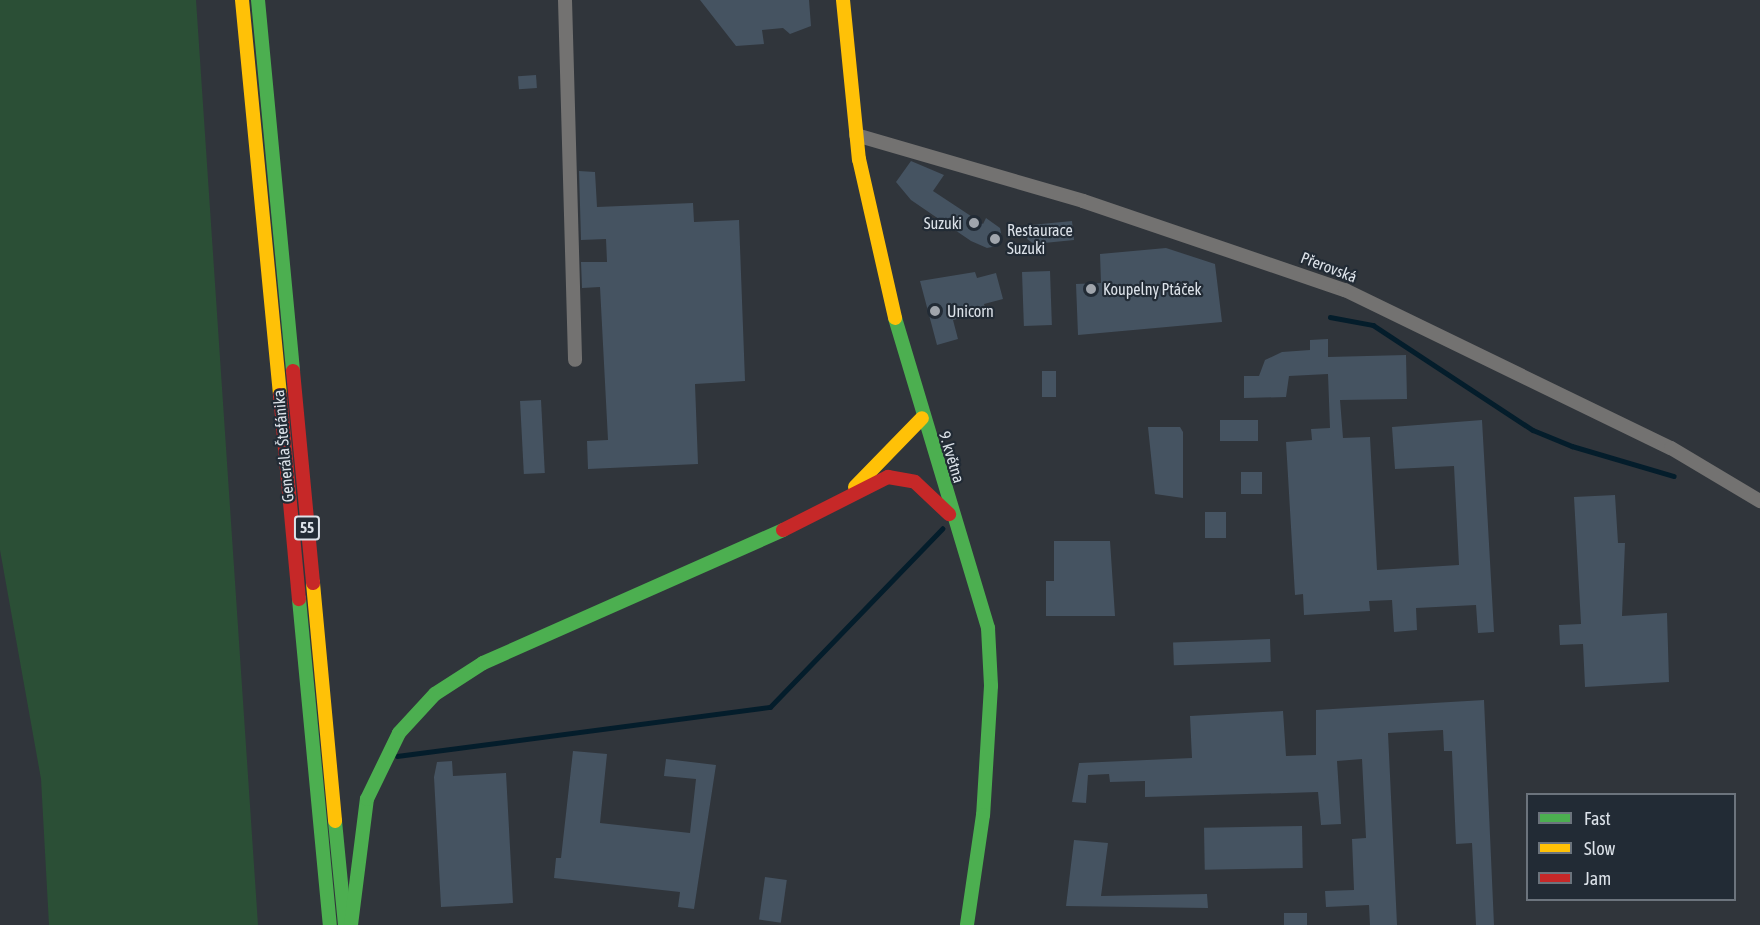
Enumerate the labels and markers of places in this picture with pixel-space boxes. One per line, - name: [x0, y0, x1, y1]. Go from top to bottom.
- place label: Suzuki: [924, 213, 962, 233]
- marker: Suzuki: [967, 216, 981, 230]
- place label: Restaurace Suzuki: [1007, 220, 1073, 258]
- marker: Restaurace Suzuki: [988, 232, 1002, 246]
- place label: Koupelny Ptáček: [1103, 279, 1202, 299]
- marker: Koupelny Ptáček: [1084, 282, 1098, 296]
- place label: Unicorn: [947, 301, 994, 321]
- marker: Unicorn: [928, 304, 942, 318]

